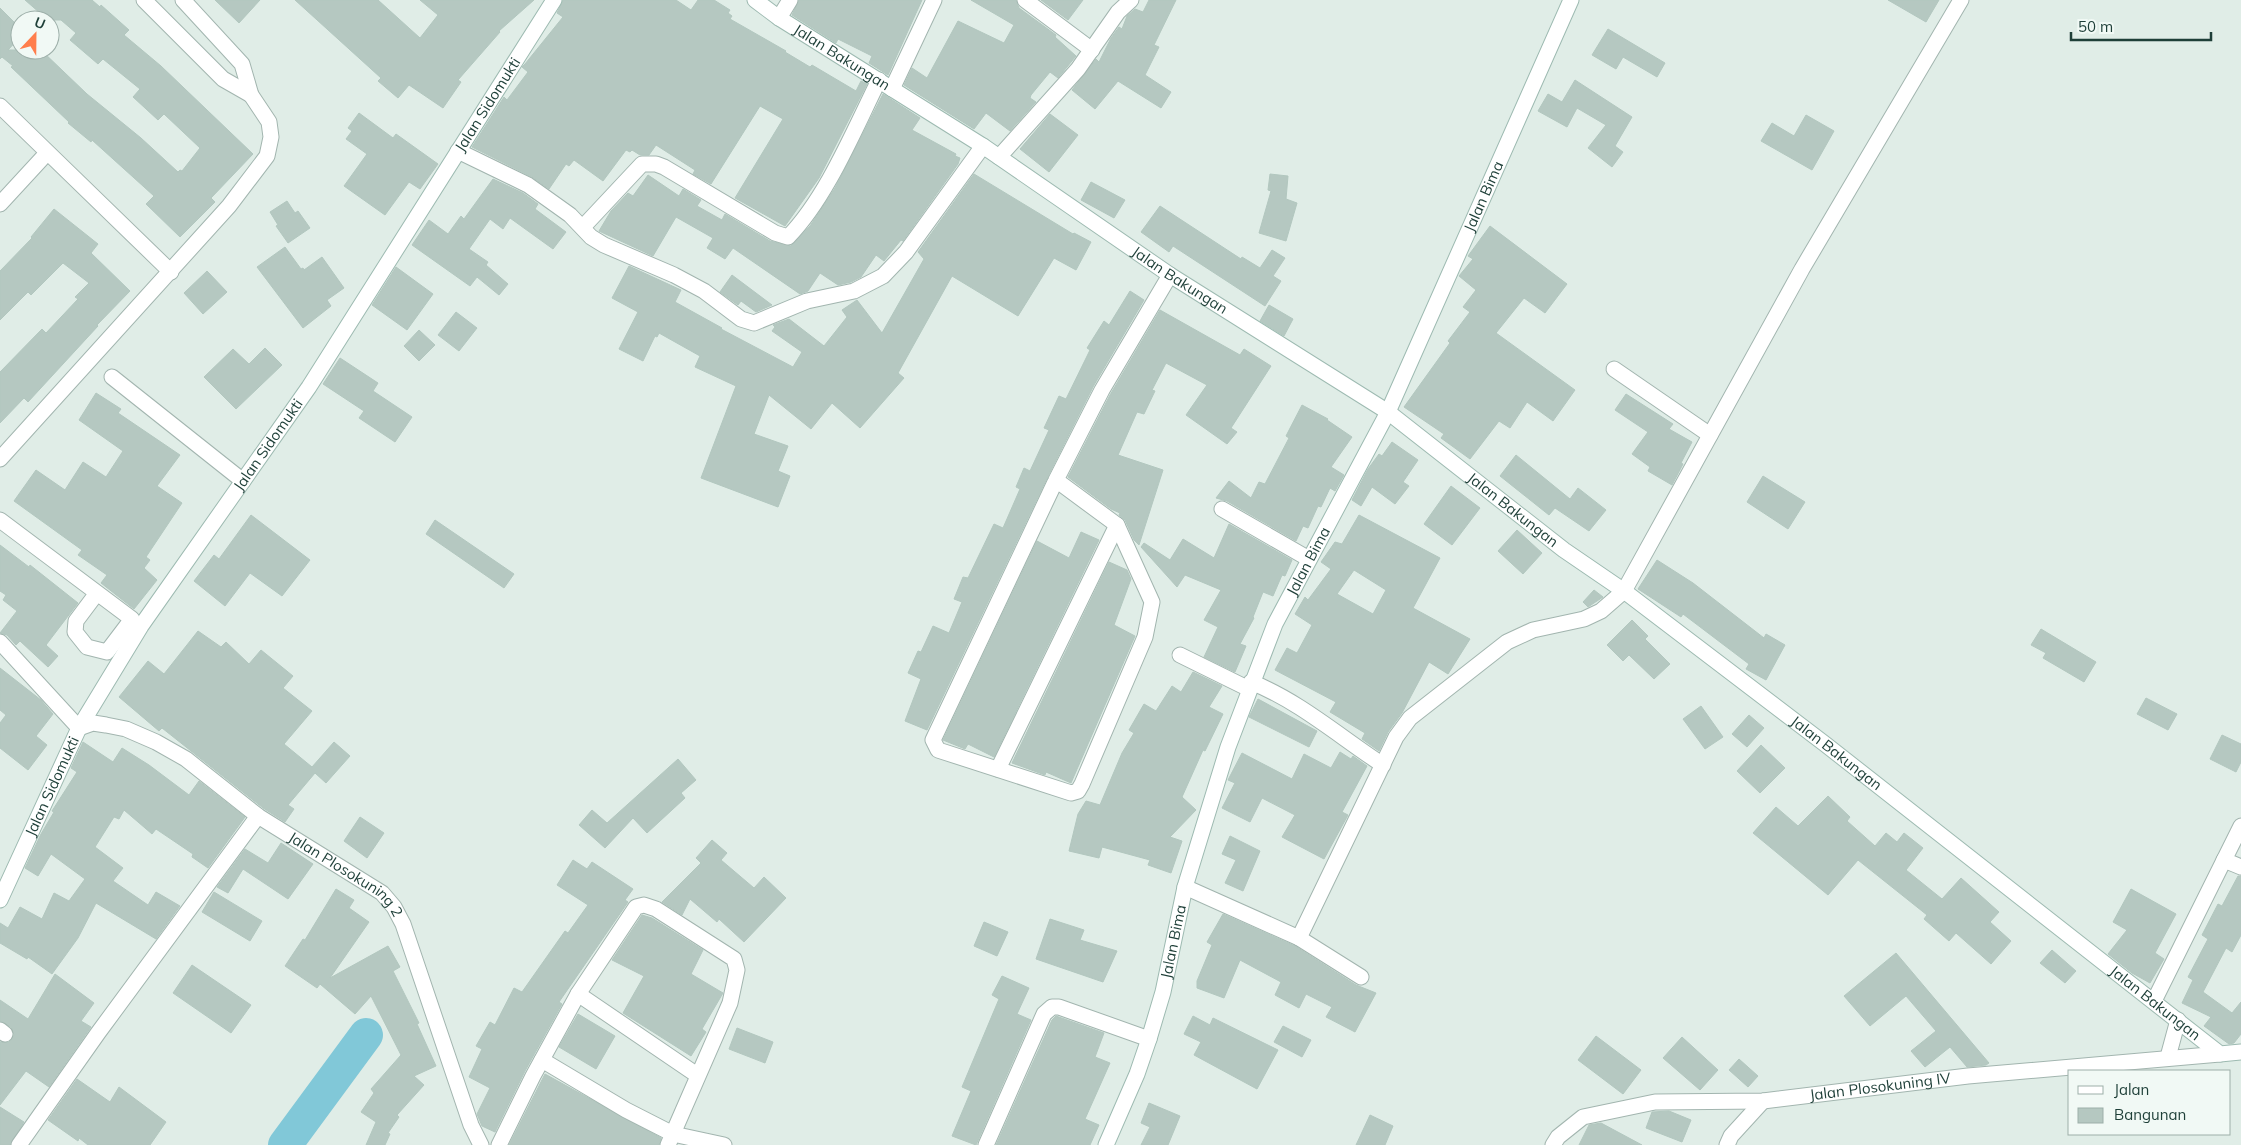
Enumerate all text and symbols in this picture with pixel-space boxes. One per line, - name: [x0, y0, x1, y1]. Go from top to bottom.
- north arrow: [10, 10, 60, 60]
- scale bar: [2071, 10, 2211, 42]
- text: U: [32, 13, 48, 33]
- text: 50 m: [2078, 17, 2113, 36]
- street label: Jalan Bakungan: [790, 19, 894, 94]
- street label: Jalan Sidomukti: [450, 54, 524, 155]
- street label: Jalan Bima: [1459, 158, 1507, 234]
- street label: Jalan Bakungan: [1128, 242, 1231, 318]
- street label: Jalan Sidomukti: [229, 395, 307, 494]
- street label: Jalan Bakungan: [1464, 468, 1562, 551]
- street label: Jalan Bima: [1282, 523, 1334, 599]
- street label: Jalan Bakungan: [1787, 711, 1886, 794]
- street label: Jalan Sidomukti: [21, 733, 83, 839]
- street label: Jalan Plosokuning 2: [285, 827, 407, 920]
- street label: Jalan Bima: [1156, 903, 1190, 980]
- street label: Jalan Bakungan: [2106, 961, 2205, 1044]
- street label: Jalan Plosokuning IV: [1808, 1068, 1952, 1104]
- legend: [2068, 1070, 2231, 1135]
- text: Jalan: [2114, 1080, 2149, 1099]
- text: Bangunan: [2114, 1105, 2186, 1124]

